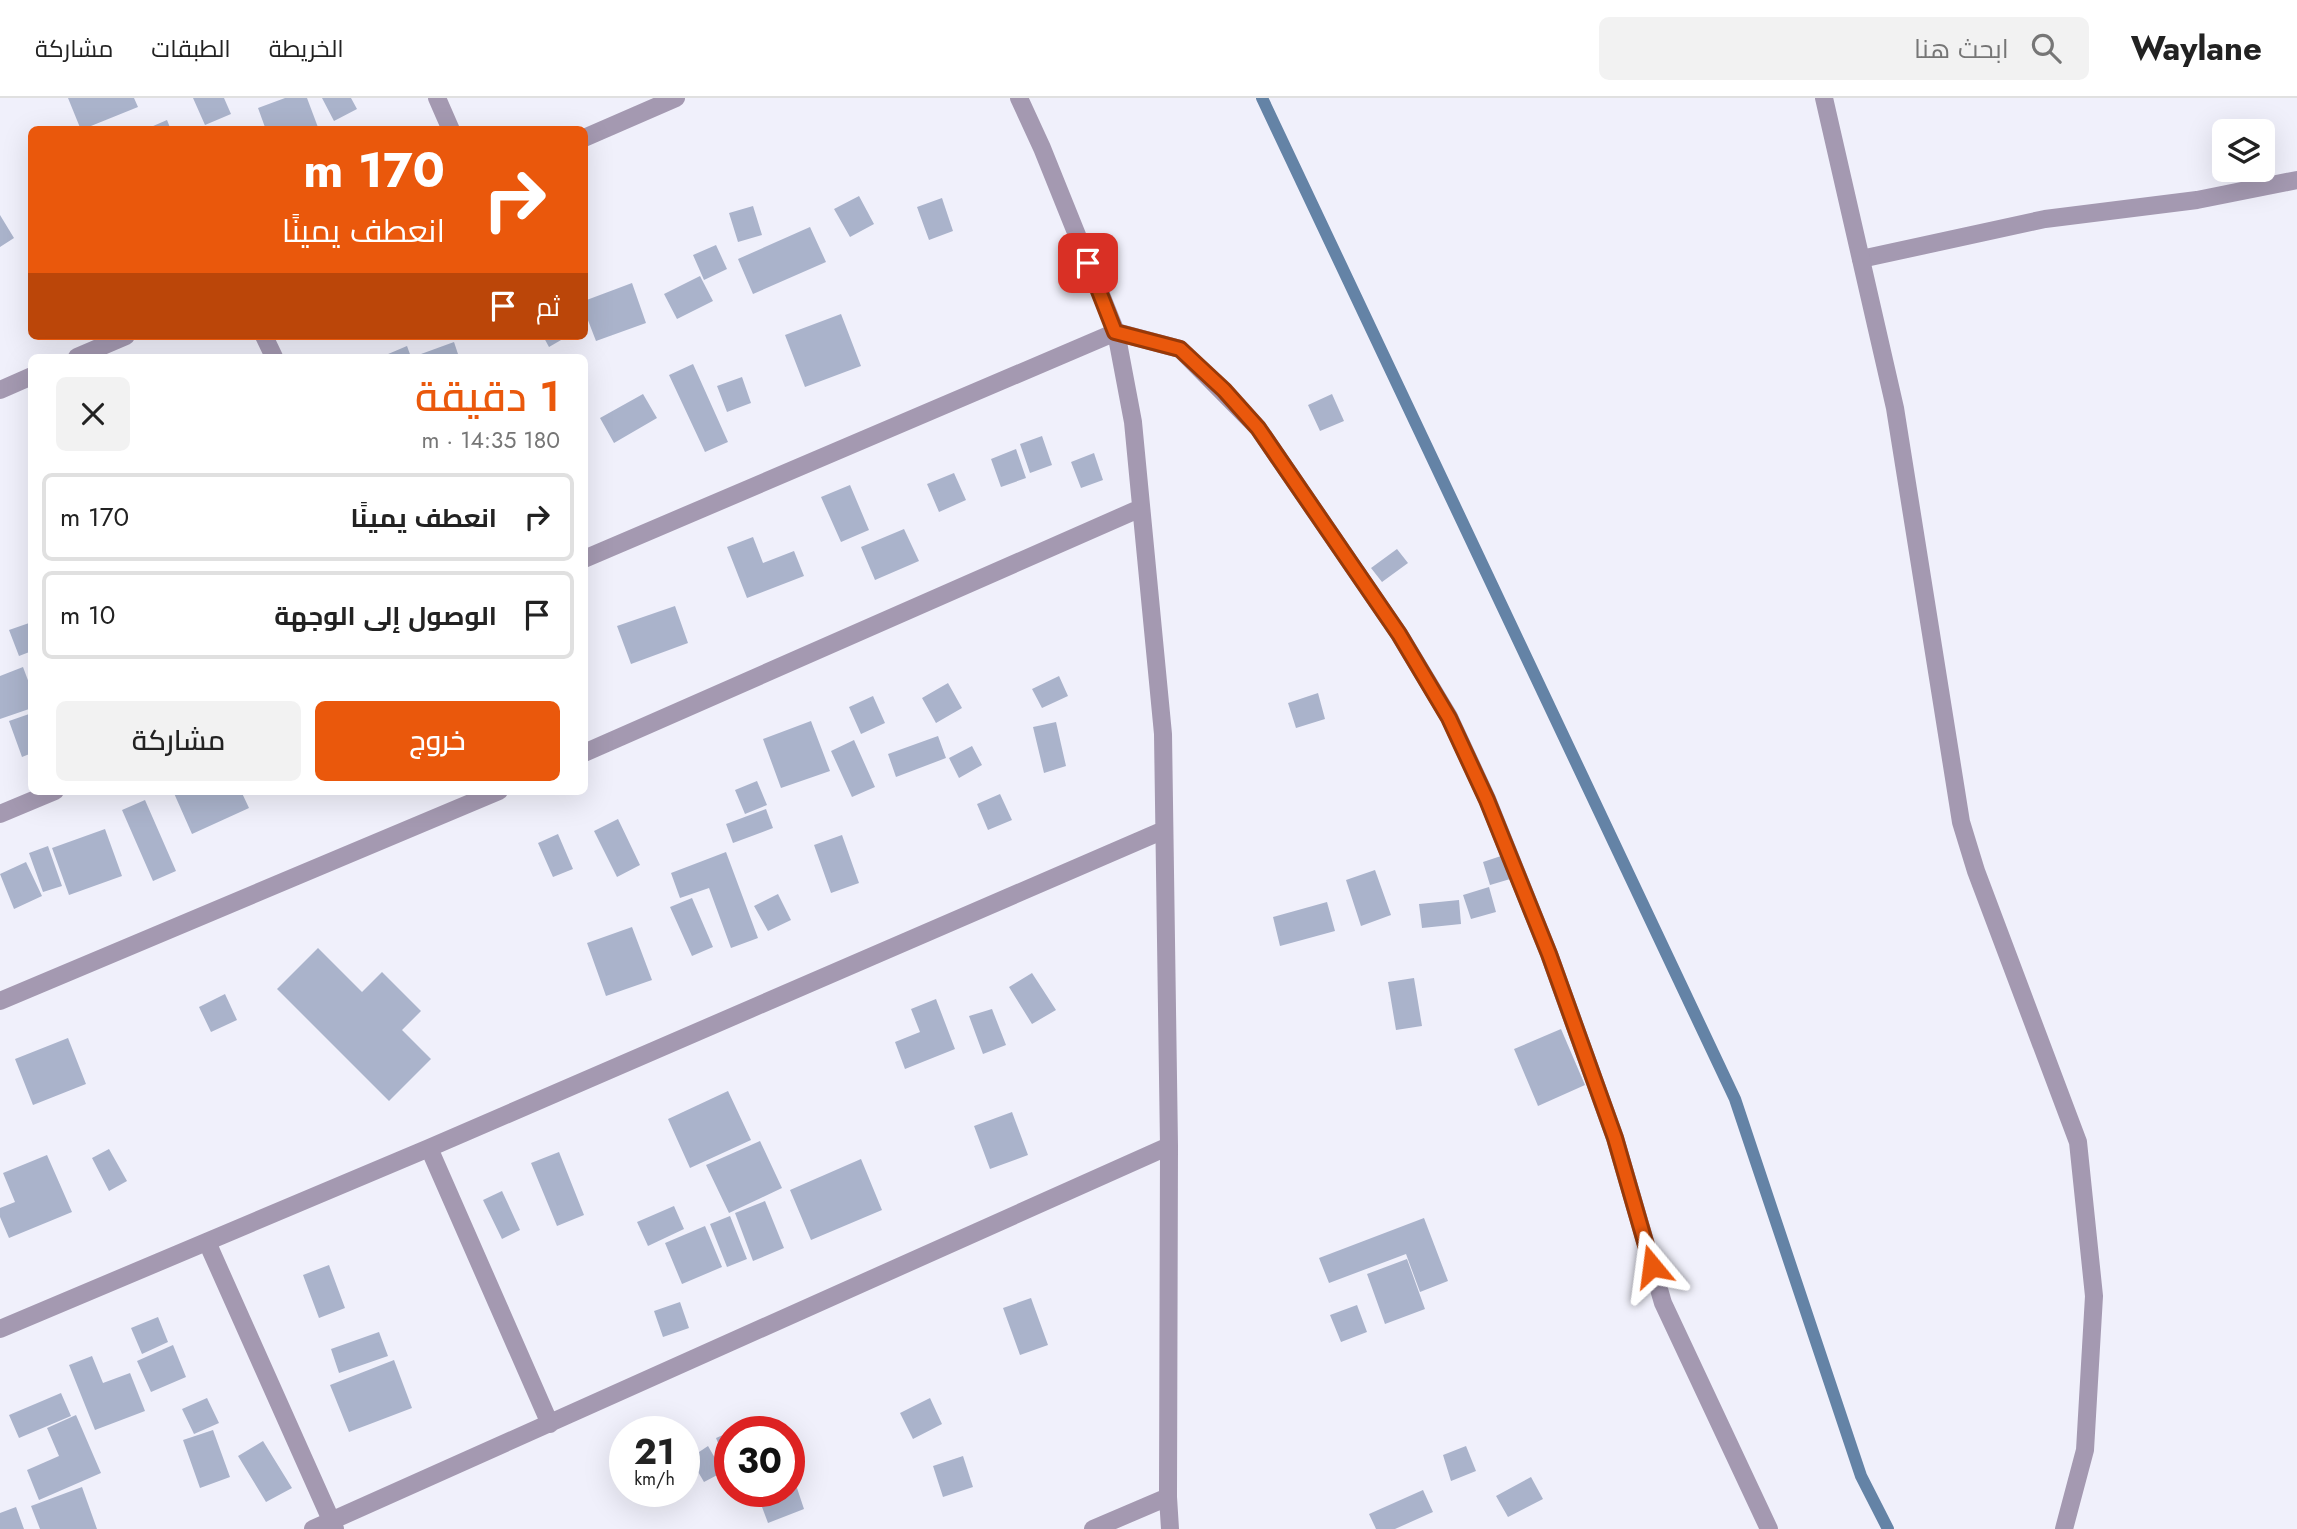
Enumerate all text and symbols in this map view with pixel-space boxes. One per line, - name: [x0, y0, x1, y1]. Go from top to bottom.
- search box: [1599, 17, 2089, 80]
- text: Waylane: [2131, 25, 2262, 72]
- icon: search: [2027, 29, 2065, 67]
- text: ابحث هنا: [1914, 30, 2009, 68]
- text: مشاركة: [35, 31, 113, 66]
- text: الطبقات: [151, 31, 231, 66]
- text: الخريطة: [269, 31, 344, 66]
- map controls: [2212, 119, 2275, 182]
- button: layers: [2212, 119, 2275, 182]
- text: 170 m: [303, 135, 445, 205]
- icon: right: [469, 154, 560, 245]
- text: انعطف يمينًا: [282, 208, 445, 254]
- pin: [1058, 233, 1118, 293]
- icon: arrive: [1069, 244, 1107, 282]
- icon: arrive: [484, 287, 522, 325]
- text: ثم: [536, 288, 560, 326]
- text: 1 دقيقة: [415, 366, 560, 427]
- button: close: [56, 377, 130, 451]
- text: 180 m · 14:35: [422, 423, 560, 457]
- text: 170 m: [60, 498, 129, 536]
- icon: right: [518, 498, 556, 536]
- text: انعطف يمينًا: [351, 499, 497, 537]
- text: 10 m: [60, 596, 115, 634]
- icon: arrive: [518, 596, 556, 634]
- text: الوصول إلى الوجهة: [274, 597, 497, 635]
- button: مشاركة: [56, 701, 301, 781]
- button: خروج: [315, 701, 560, 781]
- position arrow: [1615, 1229, 1689, 1303]
- speed limit sign: 30: [714, 1416, 805, 1507]
- text: 21: [634, 1427, 675, 1477]
- text: km/h: [634, 1466, 675, 1492]

